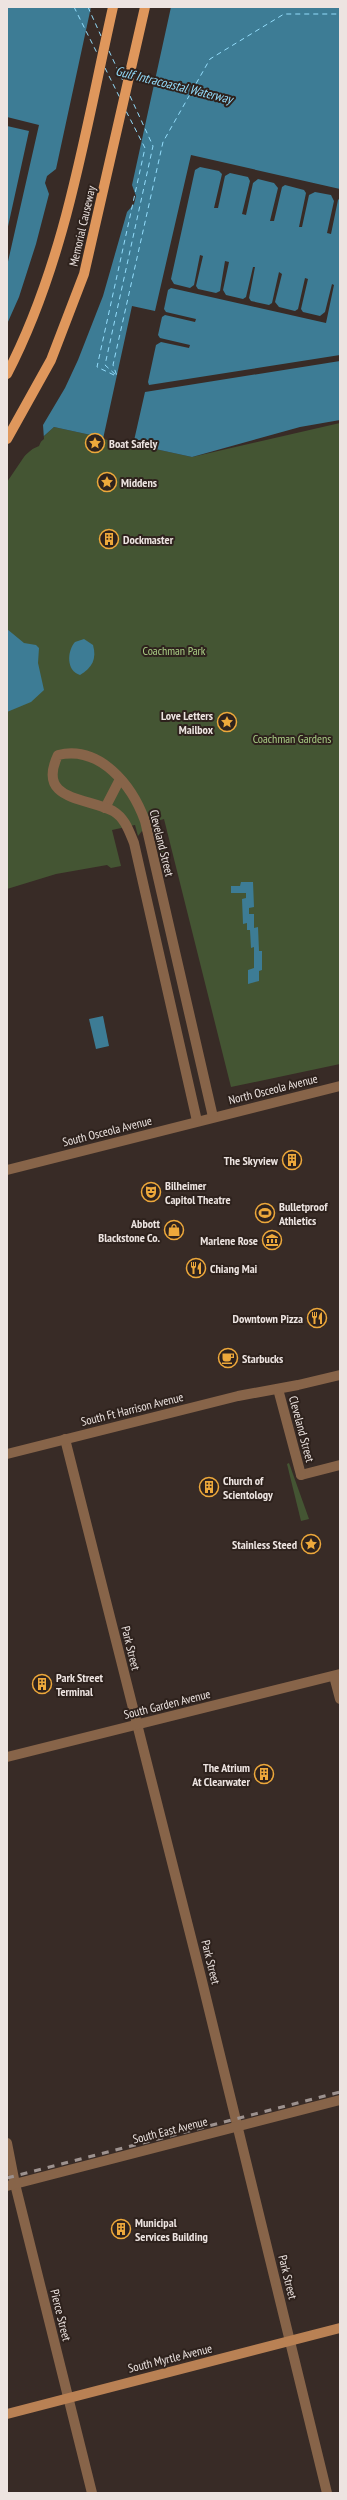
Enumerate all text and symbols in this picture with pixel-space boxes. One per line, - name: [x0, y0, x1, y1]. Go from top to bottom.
- water label: Gulf Intracoastal Waterway: [114, 62, 236, 108]
- street label: Memorial Causeway: [65, 184, 99, 268]
- place icon: Boat Safely: [84, 432, 106, 454]
- place label: Boat Safely: [109, 436, 158, 451]
- place icon: Middens: [96, 471, 118, 493]
- place label: Middens: [121, 475, 157, 490]
- building icon: Dockmaster: [98, 528, 120, 550]
- place label: Dockmaster: [123, 532, 174, 547]
- park label: Coachman Park: [143, 643, 206, 658]
- place label: Love Letters Mailbox: [161, 708, 214, 737]
- place icon: Love Letters Mailbox: [216, 711, 238, 733]
- park label: Coachman Gardens: [253, 731, 331, 746]
- street label: Cleveland Street: [146, 808, 178, 879]
- street label: North Osceola Avenue: [227, 1071, 319, 1107]
- street label: South Osceola Avenue: [61, 1113, 153, 1149]
- building icon: The Skyview: [281, 1149, 303, 1171]
- place label: The Skyview: [224, 1153, 279, 1168]
- place label: Bilheimer Capitol Theatre: [165, 1178, 231, 1207]
- theatre icon: Bilheimer Capitol Theatre: [140, 1181, 162, 1203]
- place label: Bulletproof Athletics: [278, 1199, 328, 1228]
- sports icon: Bulletproof Athletics: [254, 1202, 276, 1224]
- place label: Abbott Blackstone Co.: [98, 1216, 160, 1245]
- shop icon: Abbott Blackstone Co.: [163, 1219, 185, 1241]
- museum icon: Marlene Rose: [261, 1229, 283, 1251]
- place label: Marlene Rose: [200, 1233, 258, 1248]
- restaurant icon: Chiang Mai: [185, 1257, 207, 1279]
- place label: Chiang Mai: [210, 1261, 258, 1276]
- restaurant icon: Downtown Pizza: [306, 1307, 328, 1329]
- place label: Downtown Pizza: [233, 1311, 303, 1326]
- cafe icon: Starbucks: [217, 1347, 239, 1369]
- place label: Starbucks: [242, 1351, 283, 1366]
- street label: South Ft Harrison Avenue: [79, 1389, 185, 1429]
- street label: Cleveland Street: [286, 1394, 318, 1465]
- place label: Church of Scientology: [223, 1473, 273, 1502]
- building icon: Church of Scientology: [198, 1476, 220, 1498]
- place icon: Stainless Steed: [300, 1533, 322, 1555]
- place label: Stainless Steed: [232, 1537, 297, 1552]
- street label: Park Street: [118, 1624, 144, 1672]
- place label: Park Street Terminal: [56, 1670, 104, 1699]
- building icon: Park Street Terminal: [31, 1673, 53, 1695]
- street label: South Garden Avenue: [122, 1686, 212, 1722]
- place label: The Atrium At Clearwater: [191, 1760, 250, 1789]
- building icon: The Atrium At Clearwater: [253, 1763, 275, 1785]
- street label: Park Street: [198, 1938, 224, 1986]
- street label: South East Avenue: [131, 2113, 209, 2147]
- place label: Municipal Services Building: [135, 2215, 208, 2244]
- building icon: Municipal Services Building: [110, 2218, 132, 2240]
- street label: Park Street: [275, 2253, 301, 2301]
- street label: Pierce Street: [47, 2288, 75, 2343]
- street label: South Myrtle Avenue: [126, 2340, 214, 2376]

